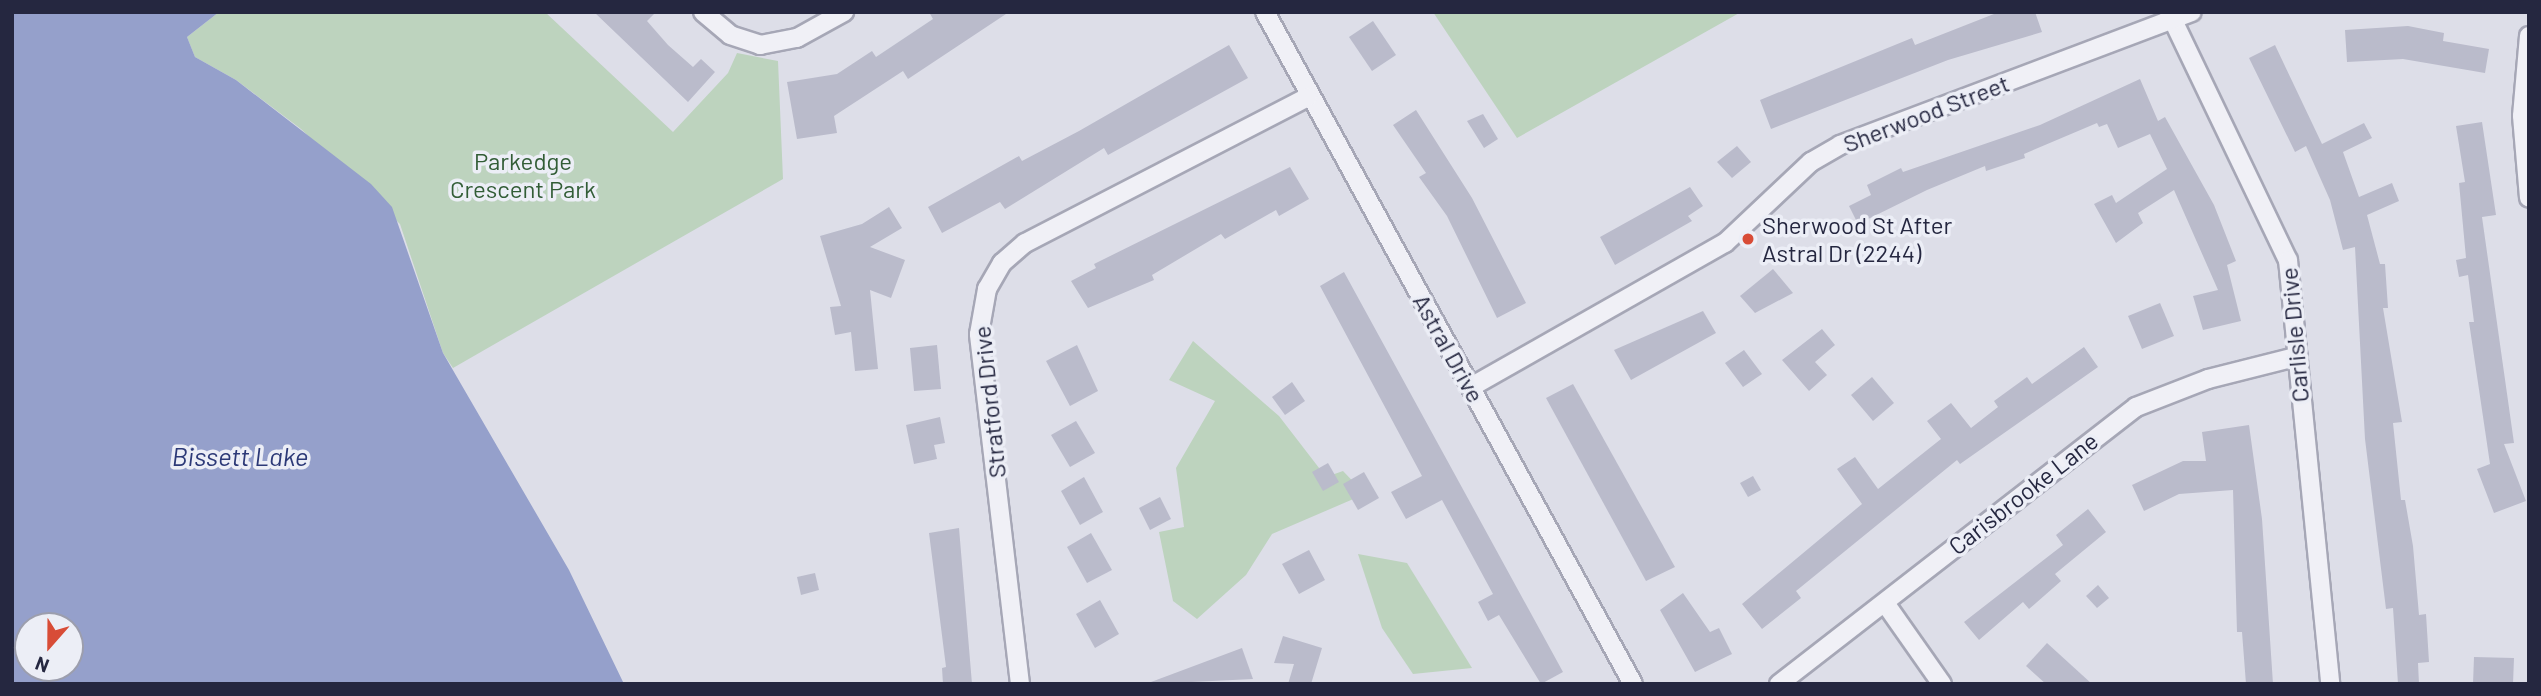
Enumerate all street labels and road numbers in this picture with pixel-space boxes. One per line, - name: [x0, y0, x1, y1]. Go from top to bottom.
- street label: Sherwood Street: [1839, 68, 2013, 158]
- street label: Carlisle Drive: [2274, 266, 2314, 404]
- street label: Astral Drive: [1407, 289, 1491, 407]
- street label: Stratford Drive: [967, 324, 1011, 480]
- street label: Carisbrooke Lane: [1943, 426, 2103, 560]

